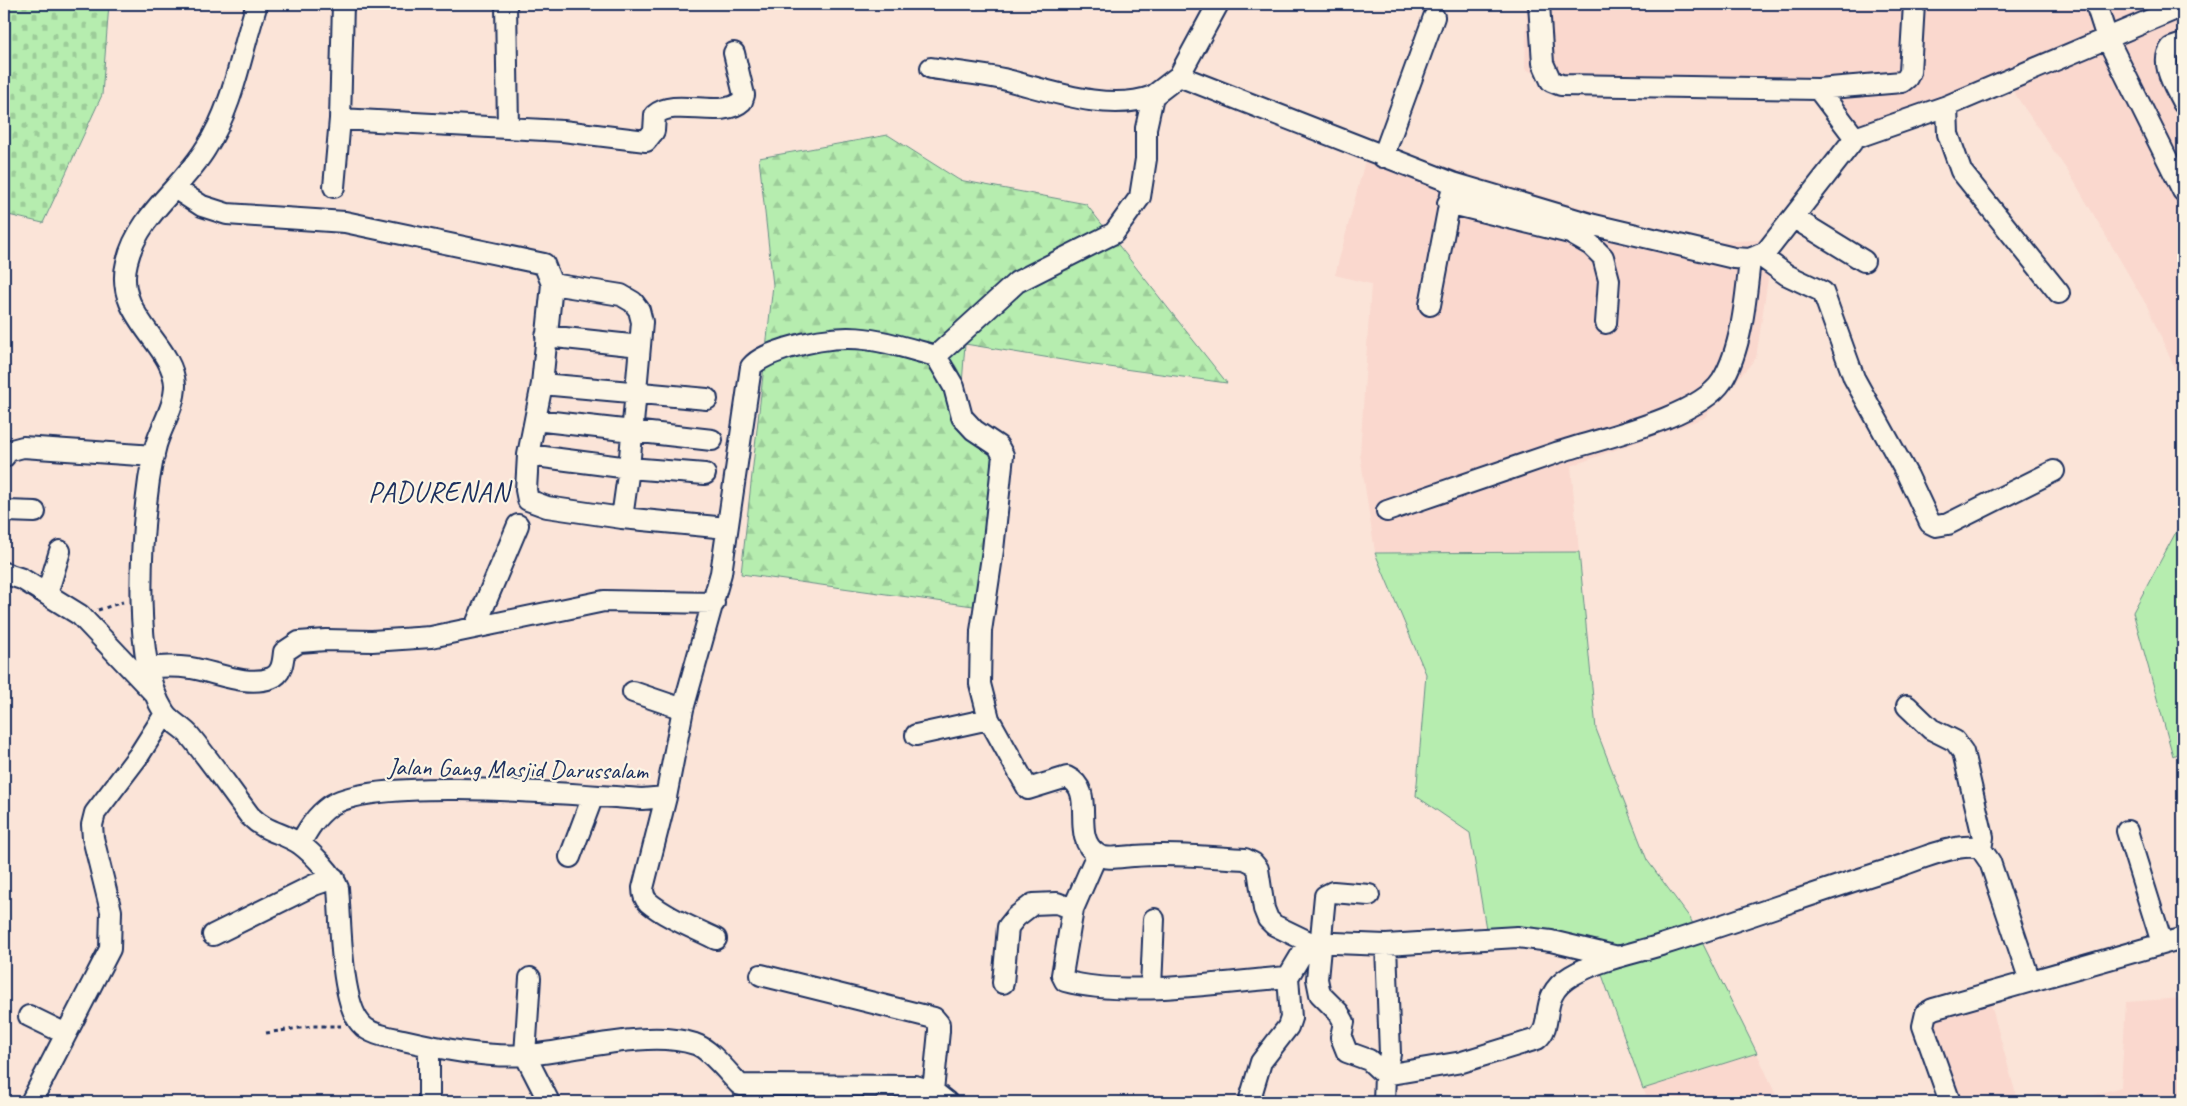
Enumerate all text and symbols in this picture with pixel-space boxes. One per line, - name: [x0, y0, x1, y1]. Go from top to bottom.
- district label: PADURENAN: [368, 474, 513, 509]
- street label: Jalan Gang Masjid Darussalam: [387, 751, 649, 787]

